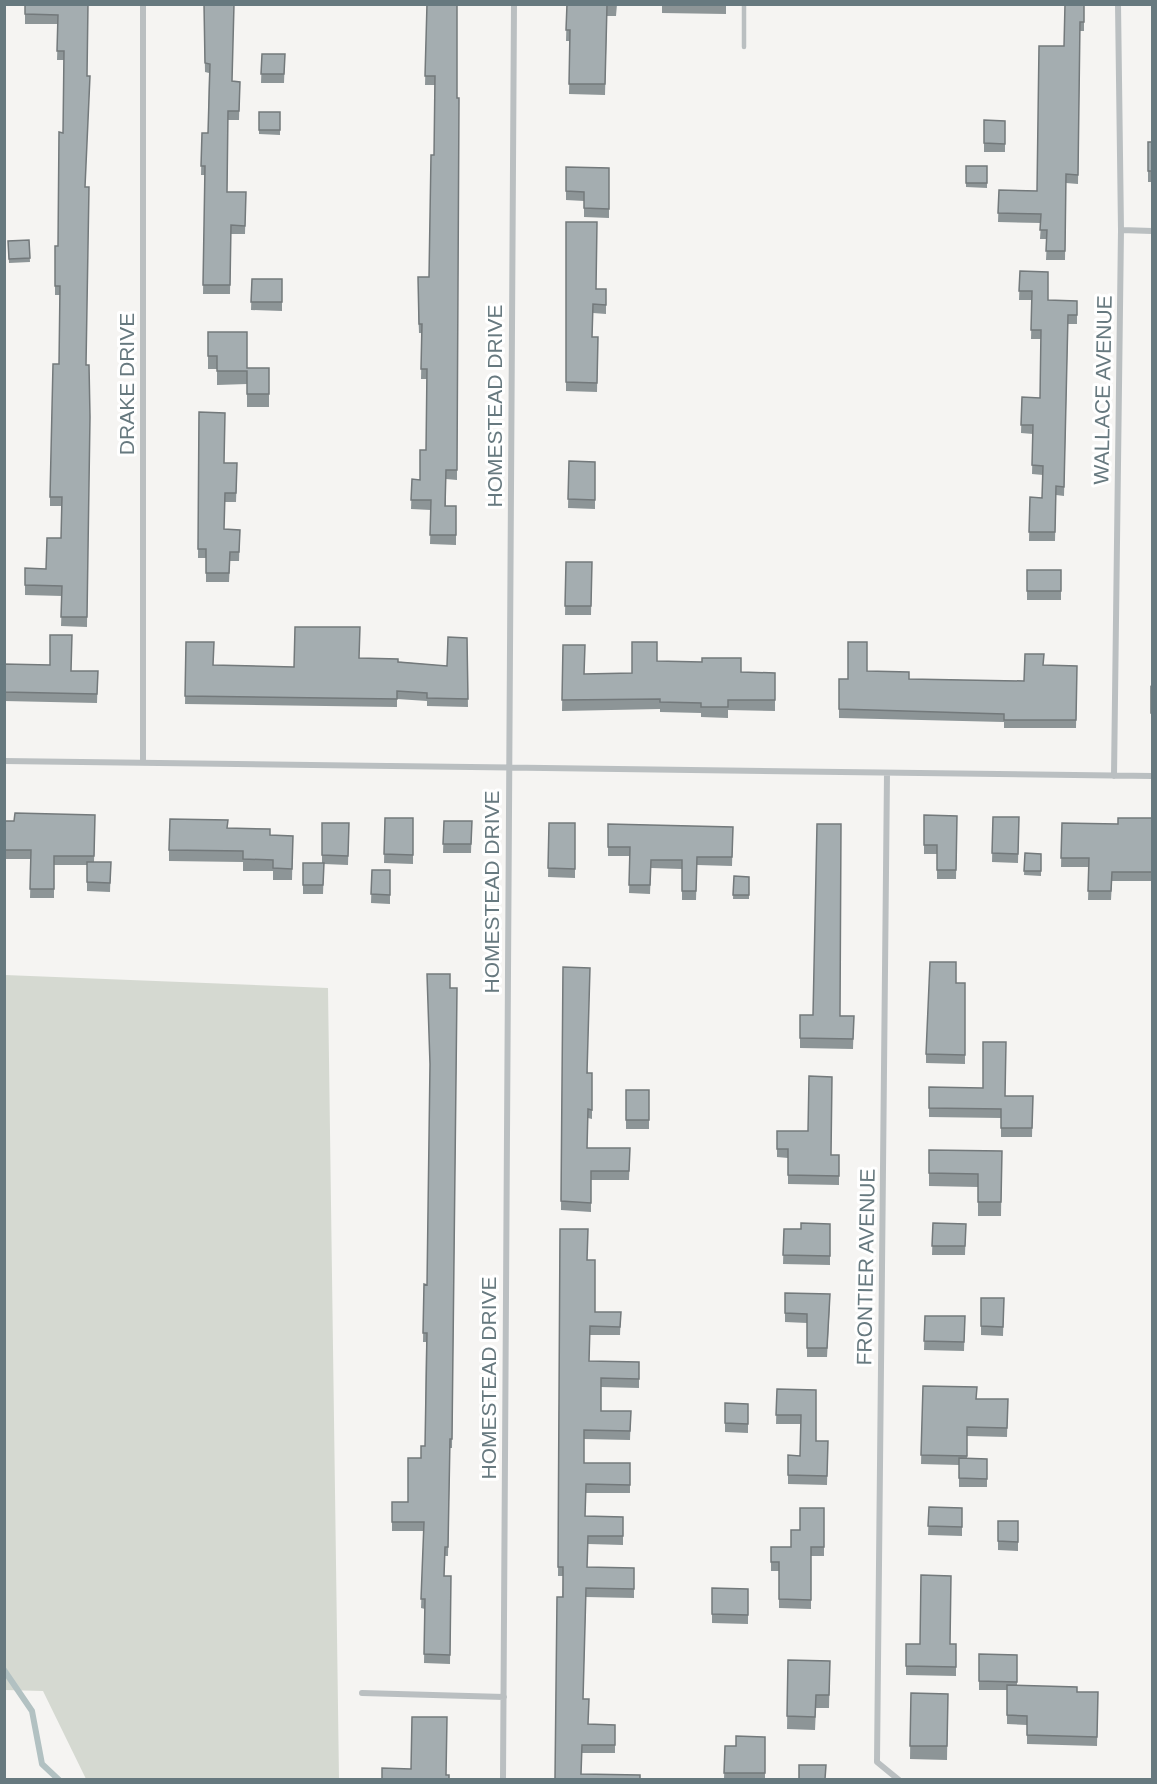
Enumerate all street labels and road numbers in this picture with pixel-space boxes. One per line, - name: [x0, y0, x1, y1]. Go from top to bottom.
- street label: WALLACE AVENUE: [1089, 295, 1116, 485]
- street label: HOMESTEAD DRIVE: [483, 304, 506, 508]
- street label: DRAKE DRIVE: [115, 313, 138, 455]
- street label: HOMESTEAD DRIVE: [480, 790, 503, 994]
- street label: FRONTIER AVENUE: [852, 1168, 879, 1366]
- street label: HOMESTEAD DRIVE: [477, 1276, 500, 1480]

